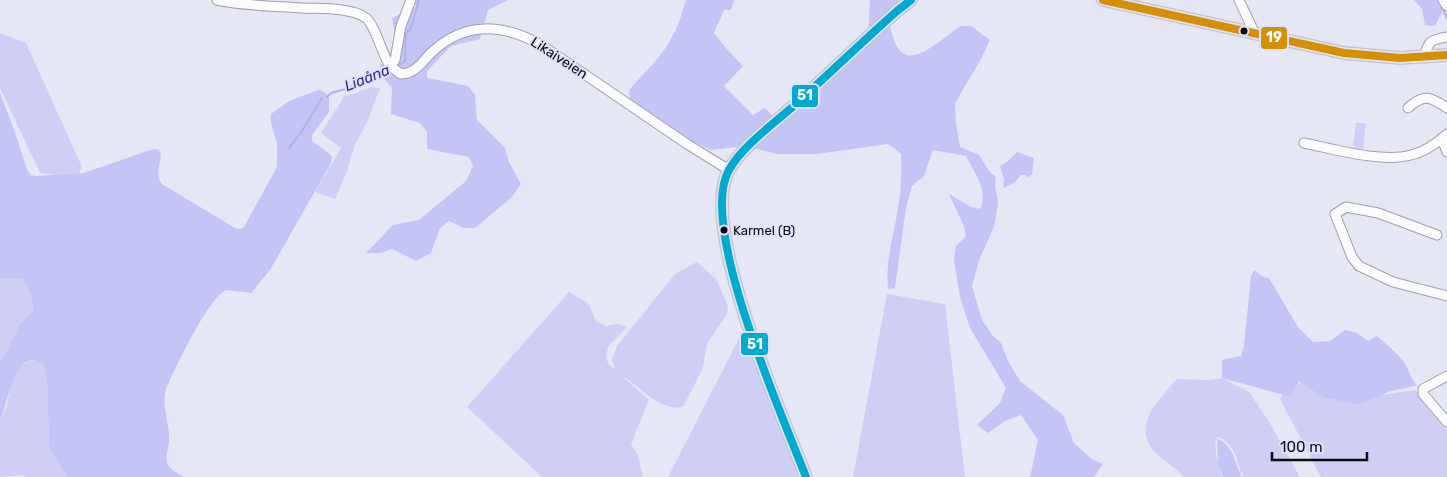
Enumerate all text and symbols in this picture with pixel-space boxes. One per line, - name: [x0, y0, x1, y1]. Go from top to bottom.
- unlabelled marker: [1239, 26, 1249, 36]
- line badge: 19: [1260, 26, 1288, 50]
- text: 19: [1266, 29, 1282, 46]
- street label: Likaiveien: [527, 33, 591, 83]
- water label: Liaåna: [342, 61, 393, 95]
- line badge: 51: [791, 84, 819, 108]
- text: 51: [797, 87, 813, 104]
- place label: Karmel (B): [733, 223, 795, 238]
- marker: Karmel (B): [719, 225, 729, 235]
- line badge: 51: [740, 332, 769, 356]
- text: 51: [747, 336, 763, 353]
- scale bar: [1272, 430, 1367, 462]
- text: 100 m: [1280, 438, 1322, 456]

